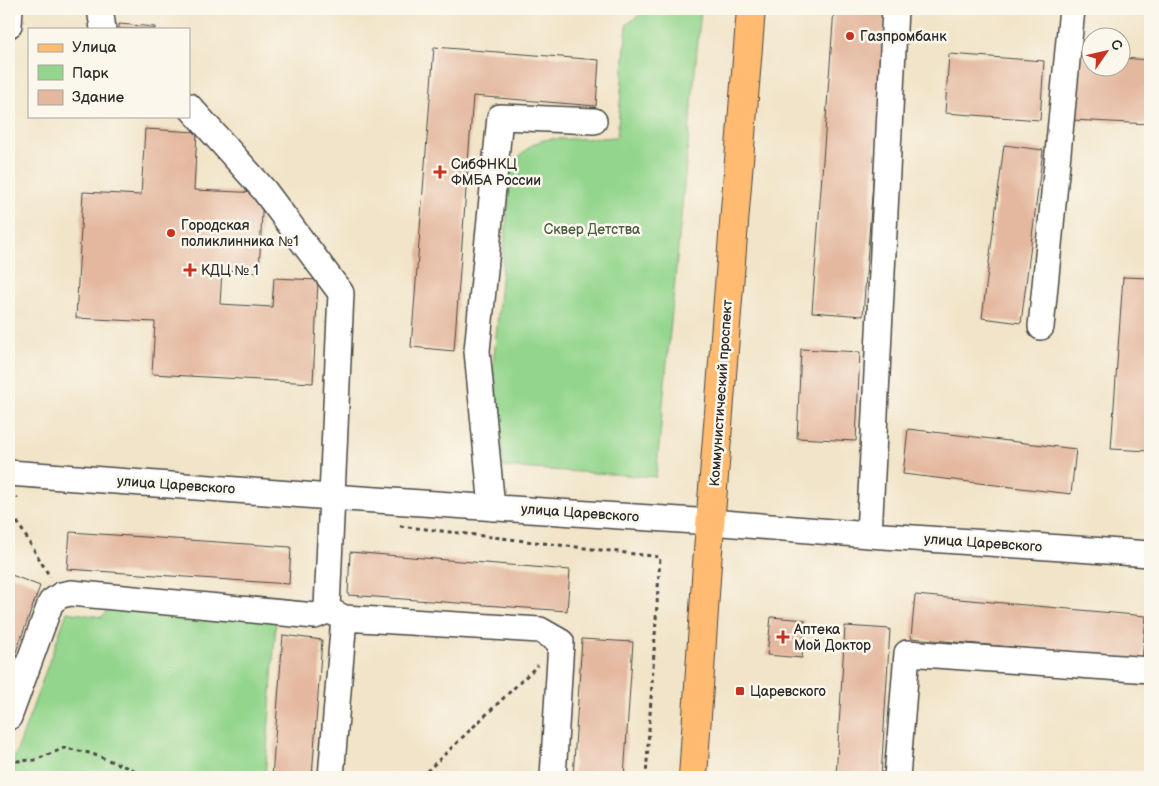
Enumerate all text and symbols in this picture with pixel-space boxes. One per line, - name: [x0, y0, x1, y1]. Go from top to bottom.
- legend: [28, 28, 190, 118]
- place label: Газпромбанк: [860, 28, 947, 45]
- north arrow: [1082, 28, 1132, 78]
- marker: Газпромбанк: [844, 30, 856, 42]
- text: С: [1107, 36, 1126, 54]
- text: Улица: [72, 38, 117, 57]
- text: Парк: [72, 64, 109, 83]
- text: Здание: [72, 88, 124, 107]
- place label: СибФНКЦ ФМБА России: [451, 156, 541, 189]
- marker: СибФНКЦ ФМБА России: [433, 165, 447, 179]
- place label: Городская поликлинника №1: [181, 217, 299, 250]
- park label: Сквер Детства: [544, 221, 641, 238]
- marker: Городская поликлинника №1: [165, 227, 177, 239]
- place label: КДЦ № 1: [201, 262, 259, 279]
- marker: КДЦ № 1: [183, 263, 197, 277]
- street label: Коммунистический проспект: [706, 299, 736, 487]
- street label: улица Царевского: [116, 472, 236, 498]
- street label: улица Царевского: [520, 500, 640, 526]
- street label: улица Царевского: [923, 530, 1043, 556]
- place label: Аптека Мой Доктор: [793, 621, 871, 654]
- marker: Аптека Мой Доктор: [776, 630, 790, 644]
- place label: Царевского: [750, 683, 826, 700]
- marker: Царевского: [734, 685, 746, 697]

